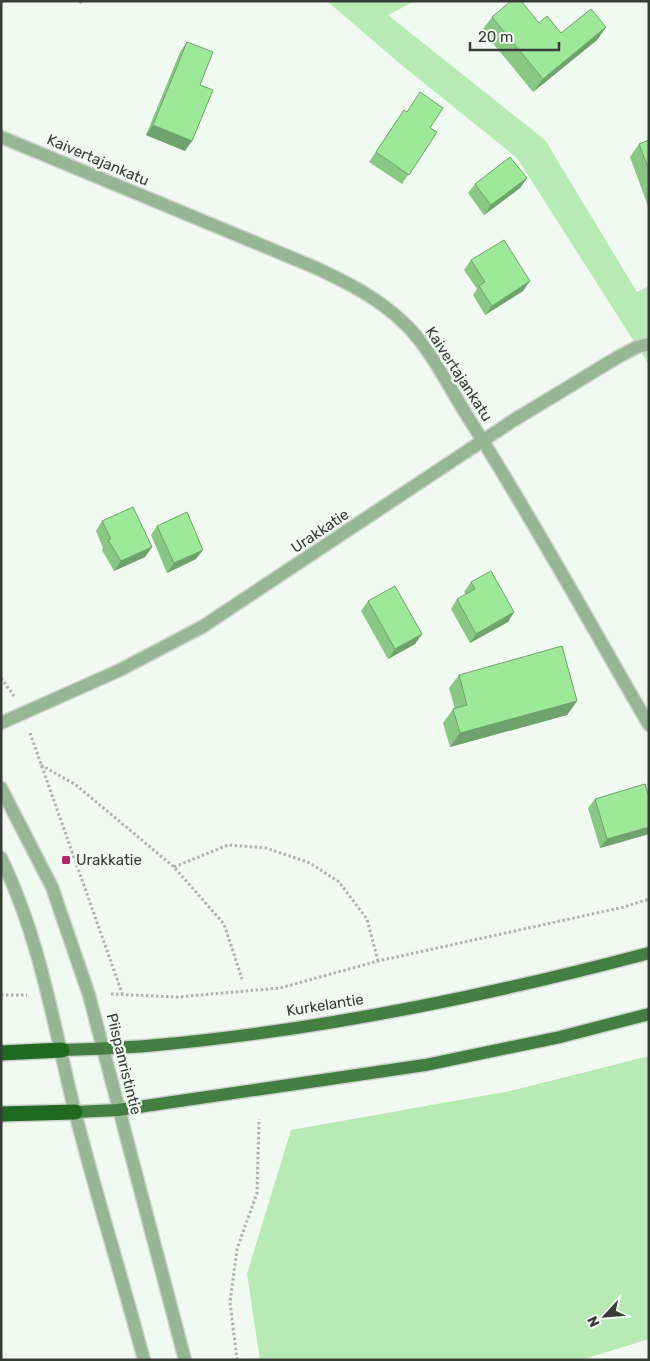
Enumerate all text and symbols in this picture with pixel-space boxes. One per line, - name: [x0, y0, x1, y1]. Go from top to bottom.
- scale bar: [470, 20, 559, 52]
- text: 20 m: [478, 28, 513, 46]
- street label: Kaivertajankatu: [44, 130, 152, 190]
- street label: Kaivertajankatu: [422, 323, 496, 425]
- street label: Urakkatie: [288, 505, 352, 557]
- place label: Urakkatie: [76, 851, 142, 869]
- marker: Urakkatie: [60, 854, 72, 866]
- street label: Kurkelantie: [285, 990, 365, 1020]
- street label: Piispanristintie: [103, 1011, 145, 1117]
- north arrow: [580, 1291, 630, 1341]
- text: N: [584, 1313, 604, 1330]

